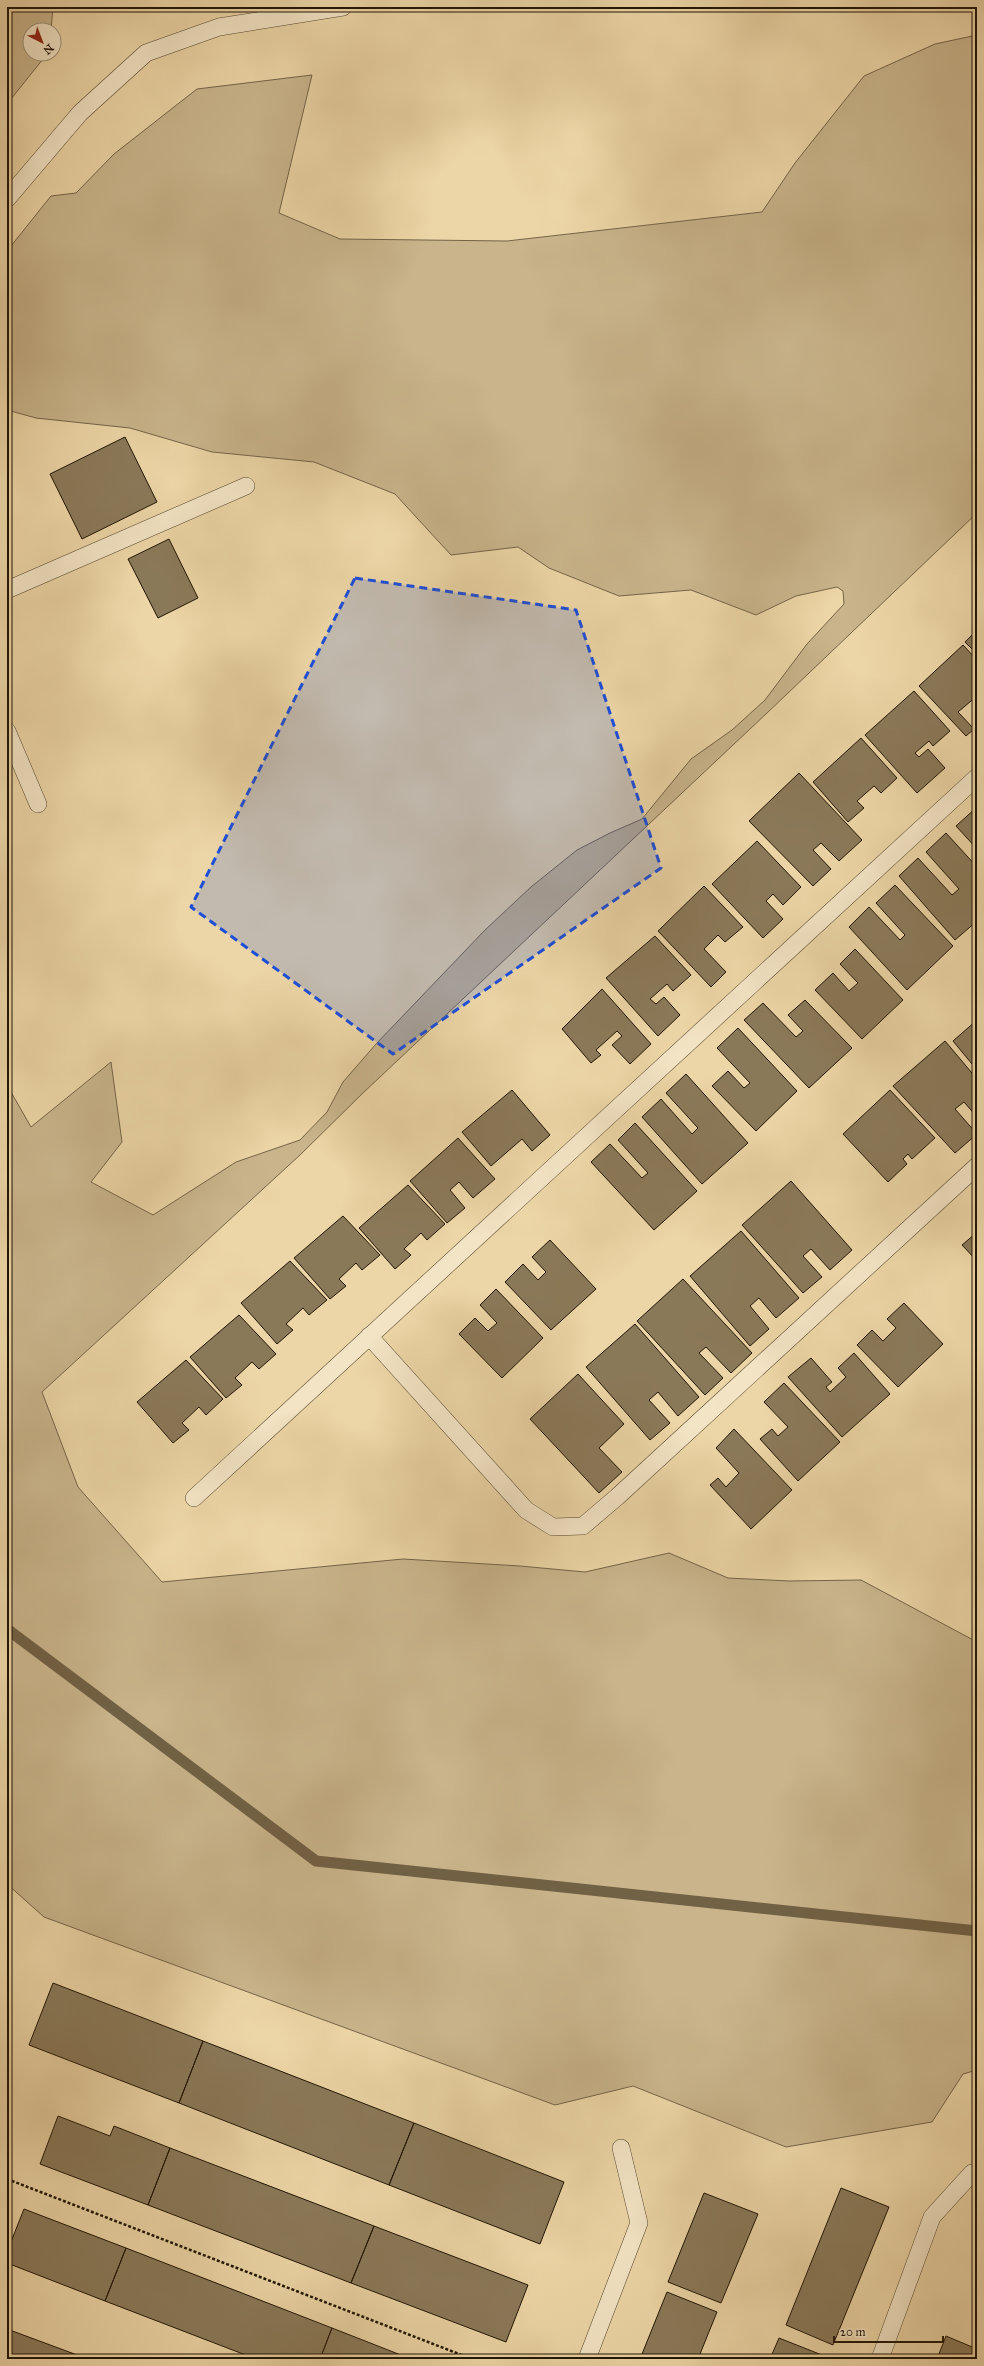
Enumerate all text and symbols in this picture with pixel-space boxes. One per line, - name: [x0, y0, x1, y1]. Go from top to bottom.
- north arrow: [22, 22, 62, 62]
- text: N: [40, 41, 56, 57]
- scale bar: [834, 2318, 943, 2344]
- text: 20 m: [840, 2325, 866, 2339]

